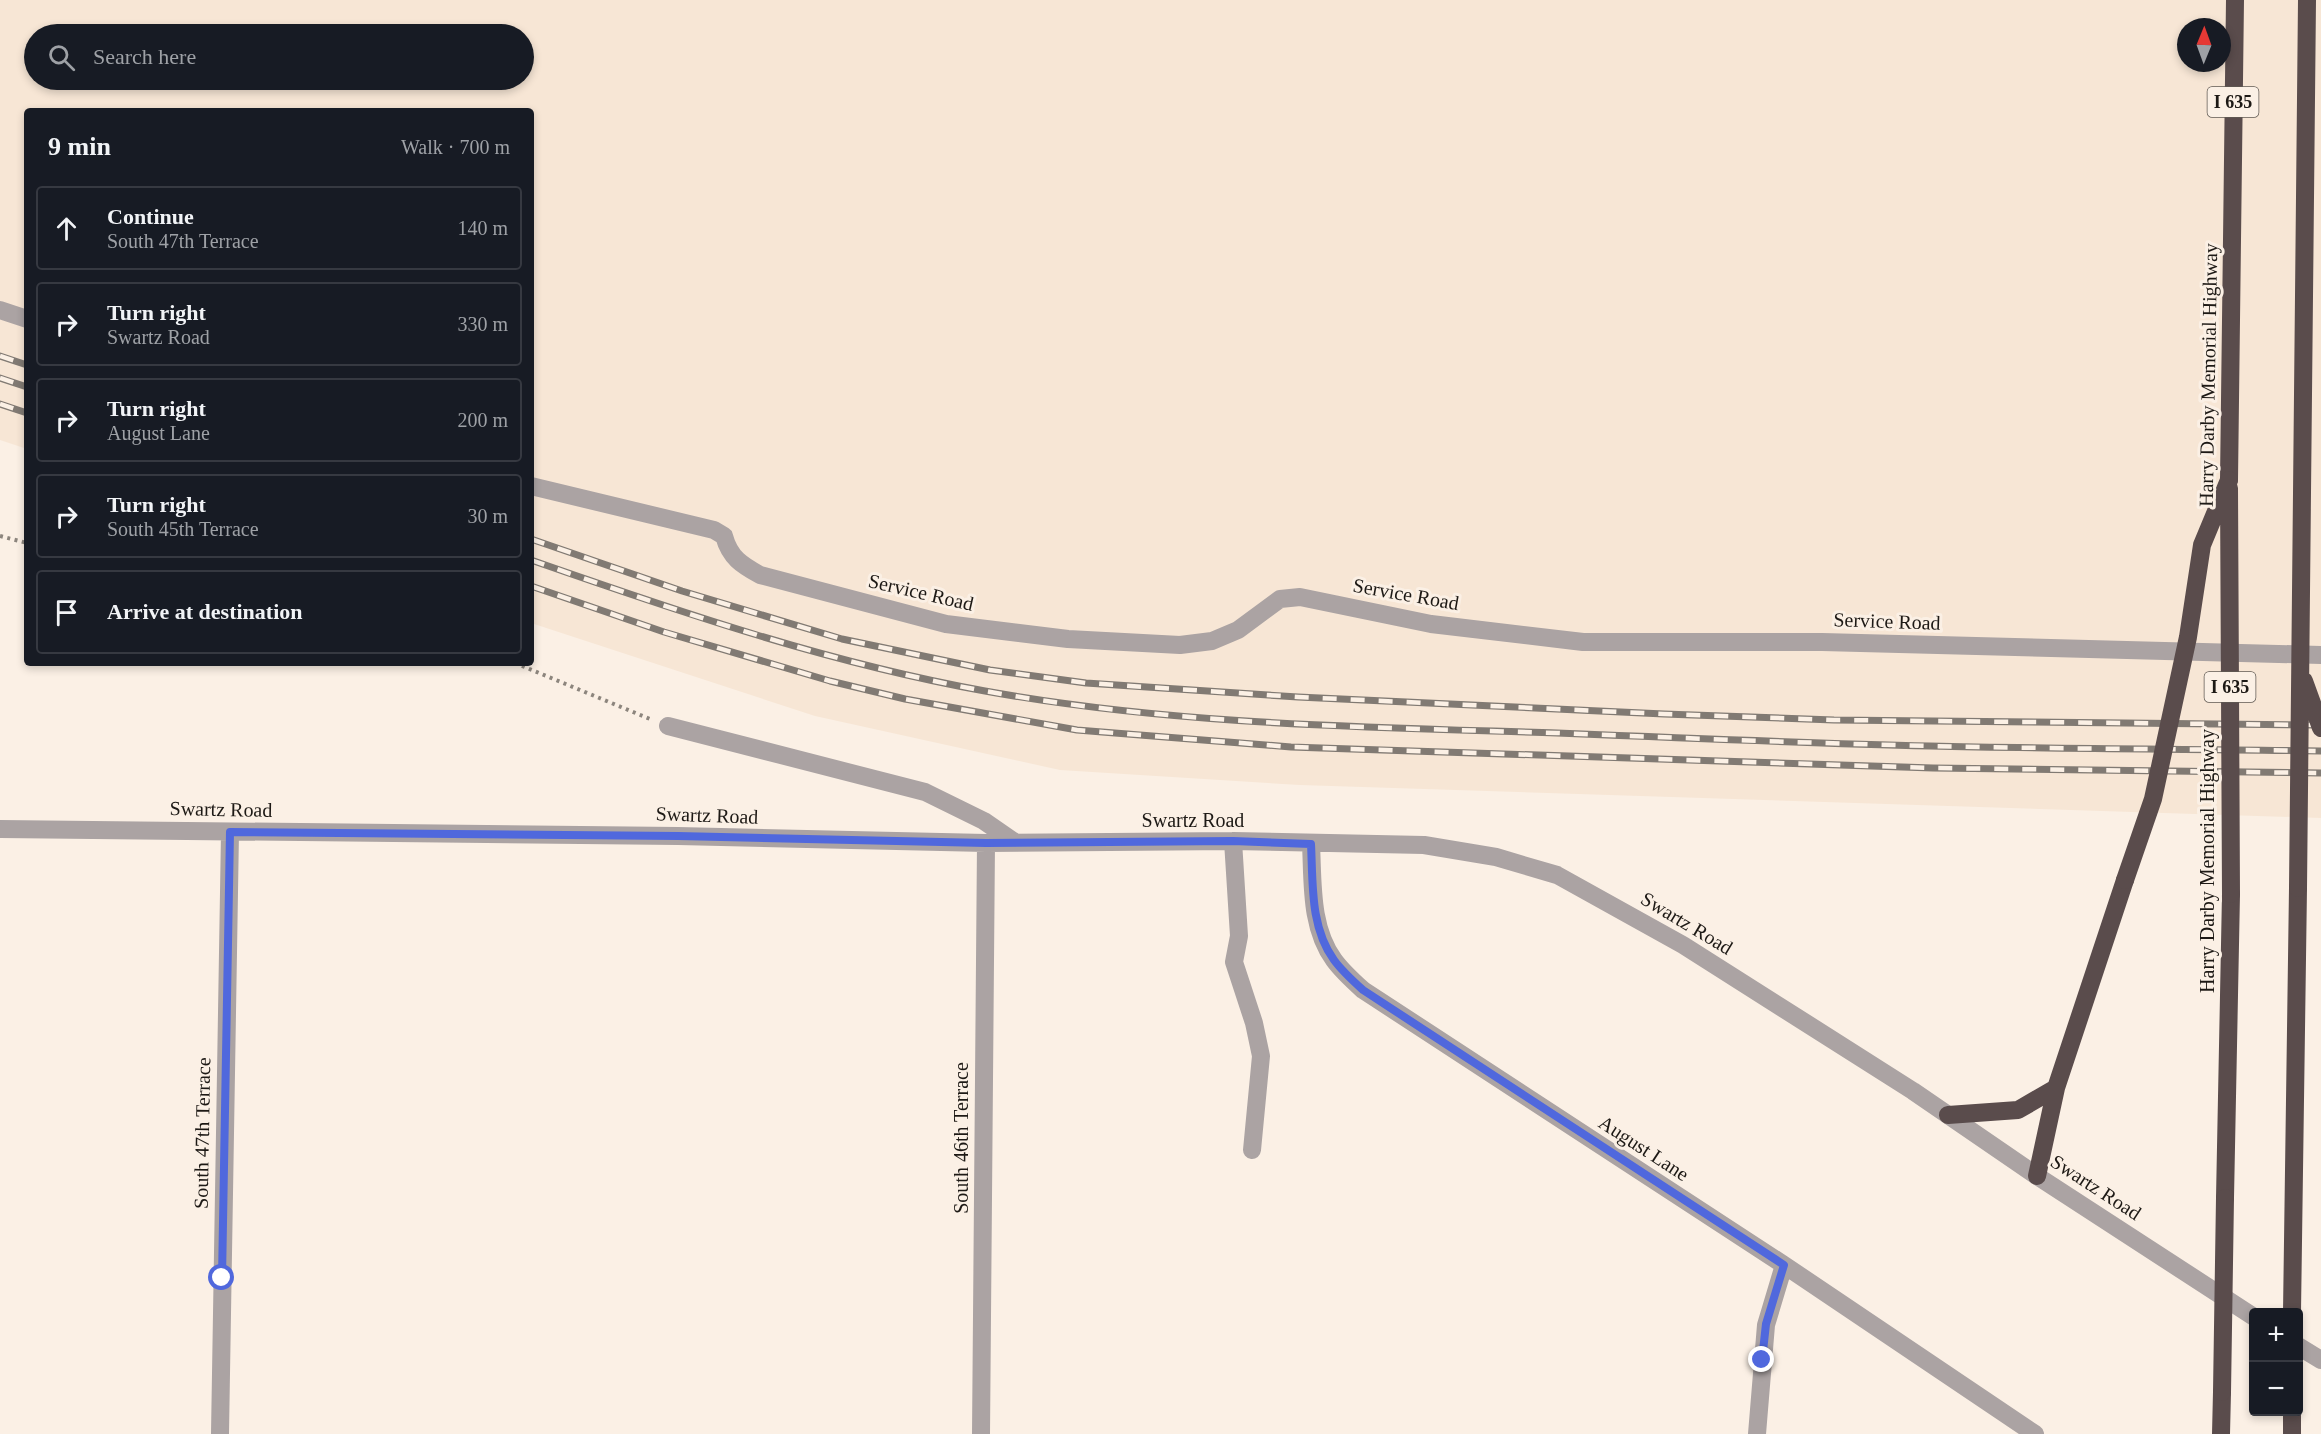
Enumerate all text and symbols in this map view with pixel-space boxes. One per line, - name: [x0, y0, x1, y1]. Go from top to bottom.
- north arrow: [2177, 18, 2231, 72]
- search box: [24, 24, 534, 90]
- icon: search: [45, 41, 78, 74]
- text: Search here: [93, 44, 196, 69]
- road number: I 635: [2208, 87, 2258, 117]
- text: 9 min: [48, 132, 111, 161]
- text: Walk · 700 m: [401, 136, 510, 158]
- text: Continue: [107, 204, 194, 229]
- icon: ahead: [50, 212, 83, 245]
- text: 140 m: [457, 217, 508, 239]
- text: South 47th Terrace: [107, 230, 259, 252]
- street label: Harry Darby Memorial Highway: [2195, 243, 2222, 507]
- text: Turn right: [107, 300, 206, 325]
- icon: right: [50, 308, 83, 341]
- text: 330 m: [457, 313, 508, 335]
- text: Swartz Road: [107, 326, 210, 348]
- text: Turn right: [107, 396, 206, 421]
- icon: right: [50, 404, 83, 437]
- text: 200 m: [457, 409, 508, 431]
- text: August Lane: [107, 422, 210, 444]
- text: Turn right: [107, 492, 206, 517]
- icon: right: [50, 500, 83, 533]
- text: 30 m: [467, 505, 508, 527]
- text: South 45th Terrace: [107, 518, 259, 540]
- street label: Service Road: [866, 569, 976, 615]
- street label: Service Road: [1351, 574, 1461, 614]
- icon: arrive: [50, 596, 83, 629]
- text: Arrive at destination: [107, 599, 303, 624]
- street label: Service Road: [1833, 608, 1941, 634]
- road number: I 635: [2204, 672, 2256, 702]
- street label: Harry Darby Memorial Highway: [2196, 729, 2219, 993]
- street label: Swartz Road: [169, 797, 273, 821]
- street label: Swartz Road: [655, 802, 759, 828]
- street label: Swartz Road: [1142, 809, 1244, 831]
- street label: Swartz Road: [1637, 887, 1737, 959]
- street label: South 47th Terrace: [190, 1057, 214, 1209]
- street label: South 46th Terrace: [950, 1062, 972, 1214]
- street label: August Lane: [1594, 1111, 1693, 1186]
- street label: Swartz Road: [2047, 1150, 2145, 1224]
- route start: [208, 1264, 234, 1290]
- map controls: [2249, 1308, 2303, 1416]
- button: +: [2249, 1308, 2303, 1362]
- route end: [1748, 1346, 1774, 1372]
- button: −: [2249, 1362, 2303, 1416]

